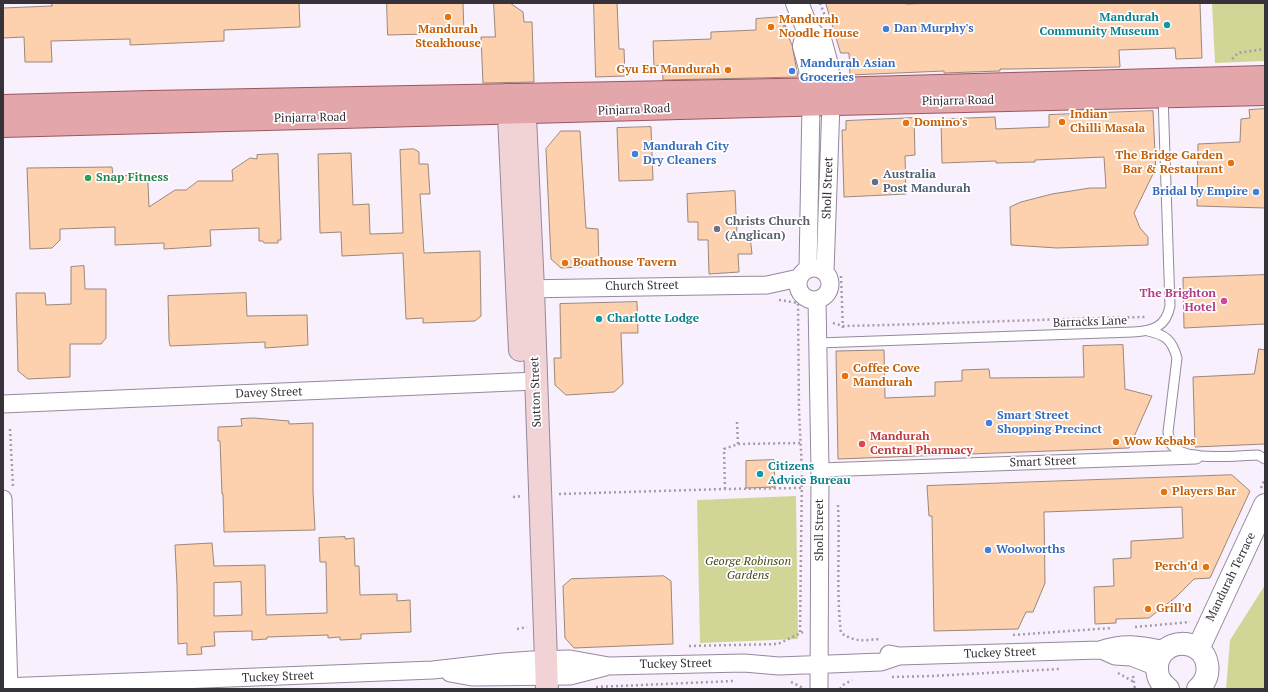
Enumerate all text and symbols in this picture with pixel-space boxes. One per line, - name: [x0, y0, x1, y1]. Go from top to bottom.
- place label: Mandurah Community Museum: [1040, 11, 1159, 39]
- marker: Mandurah Steakhouse: [443, 12, 453, 22]
- place label: Mandurah Noodle House: [779, 13, 859, 41]
- marker: Mandurah Community Museum: [1162, 20, 1172, 30]
- marker: Mandurah Noodle House: [766, 22, 776, 32]
- place label: Dan Murphy's: [894, 22, 974, 36]
- place label: Mandurah Steakhouse: [415, 23, 481, 51]
- marker: Dan Murphy's: [881, 24, 891, 34]
- place label: Mandurah Asian Groceries: [800, 57, 896, 85]
- place label: Gyu En Mandurah: [616, 63, 720, 77]
- marker: Gyu En Mandurah: [723, 65, 733, 75]
- marker: Mandurah Asian Groceries: [787, 66, 797, 76]
- street label: Pinjarra Road: [922, 93, 994, 109]
- street label: Pinjarra Road: [598, 102, 670, 118]
- place label: Indian Chilli Masala: [1070, 108, 1145, 136]
- street label: Pinjarra Road: [274, 110, 346, 126]
- place label: Domino's: [914, 116, 968, 130]
- marker: Indian Chilli Masala: [1057, 117, 1067, 127]
- marker: Domino's: [901, 118, 911, 128]
- place label: Mandurah City Dry Cleaners: [643, 140, 729, 168]
- marker: Mandurah City Dry Cleaners: [630, 149, 640, 159]
- place label: The Bridge Garden Bar & Restaurant: [1115, 149, 1223, 177]
- street label: Sholl Street: [820, 157, 836, 219]
- marker: The Bridge Garden Bar & Restaurant: [1226, 158, 1236, 168]
- place label: Australia Post Mandurah: [883, 168, 971, 196]
- place label: Snap Fitness: [96, 171, 168, 185]
- marker: Snap Fitness: [83, 173, 93, 183]
- marker: Australia Post Mandurah: [870, 177, 880, 187]
- place label: Bridal by Empire: [1152, 185, 1248, 199]
- marker: Bridal by Empire: [1251, 187, 1261, 197]
- place label: Christs Church (Anglican): [725, 215, 810, 243]
- marker: Christs Church (Anglican): [712, 224, 722, 234]
- place label: Boathouse Tavern: [573, 256, 677, 270]
- marker: Boathouse Tavern: [560, 258, 570, 268]
- street label: Church Street: [605, 278, 679, 294]
- place label: The Brighton Hotel: [1140, 287, 1216, 315]
- marker: The Brighton Hotel: [1219, 296, 1229, 306]
- place label: Charlotte Lodge: [607, 312, 699, 326]
- marker: Charlotte Lodge: [594, 314, 604, 324]
- street label: Barracks Lane: [1053, 314, 1127, 330]
- street label: Sutton Street: [528, 356, 544, 428]
- place label: Coffee Cove Mandurah: [853, 362, 920, 390]
- marker: Coffee Cove Mandurah: [840, 371, 850, 381]
- street label: Davey Street: [235, 385, 303, 401]
- place label: Smart Street Shopping Precinct: [997, 409, 1102, 437]
- marker: Smart Street Shopping Precinct: [984, 418, 994, 428]
- place label: Mandurah Central Pharmacy: [870, 430, 973, 458]
- place label: Wow Kebabs: [1124, 435, 1196, 449]
- marker: Wow Kebabs: [1111, 437, 1121, 447]
- marker: Mandurah Central Pharmacy: [857, 439, 867, 449]
- street label: Smart Street: [1009, 454, 1077, 470]
- place label: Citizens Advice Bureau: [768, 460, 851, 488]
- marker: Citizens Advice Bureau: [755, 469, 765, 479]
- place label: Players Bar: [1172, 485, 1236, 499]
- marker: Players Bar: [1159, 487, 1169, 497]
- street label: Sholl Street: [813, 499, 827, 561]
- street label: Mandurah Terrace: [1203, 530, 1259, 624]
- place label: Woolworths: [996, 543, 1065, 557]
- marker: Woolworths: [983, 545, 993, 555]
- park label: George Robinson Gardens: [705, 555, 791, 583]
- place label: Perch’d: [1155, 560, 1198, 574]
- marker: Perch’d: [1201, 562, 1211, 572]
- place label: Grill'd: [1156, 602, 1192, 616]
- marker: Grill'd: [1143, 604, 1153, 614]
- street label: Tuckey Street: [964, 645, 1036, 661]
- street label: Tuckey Street: [640, 656, 712, 672]
- street label: Tuckey Street: [242, 669, 314, 685]

